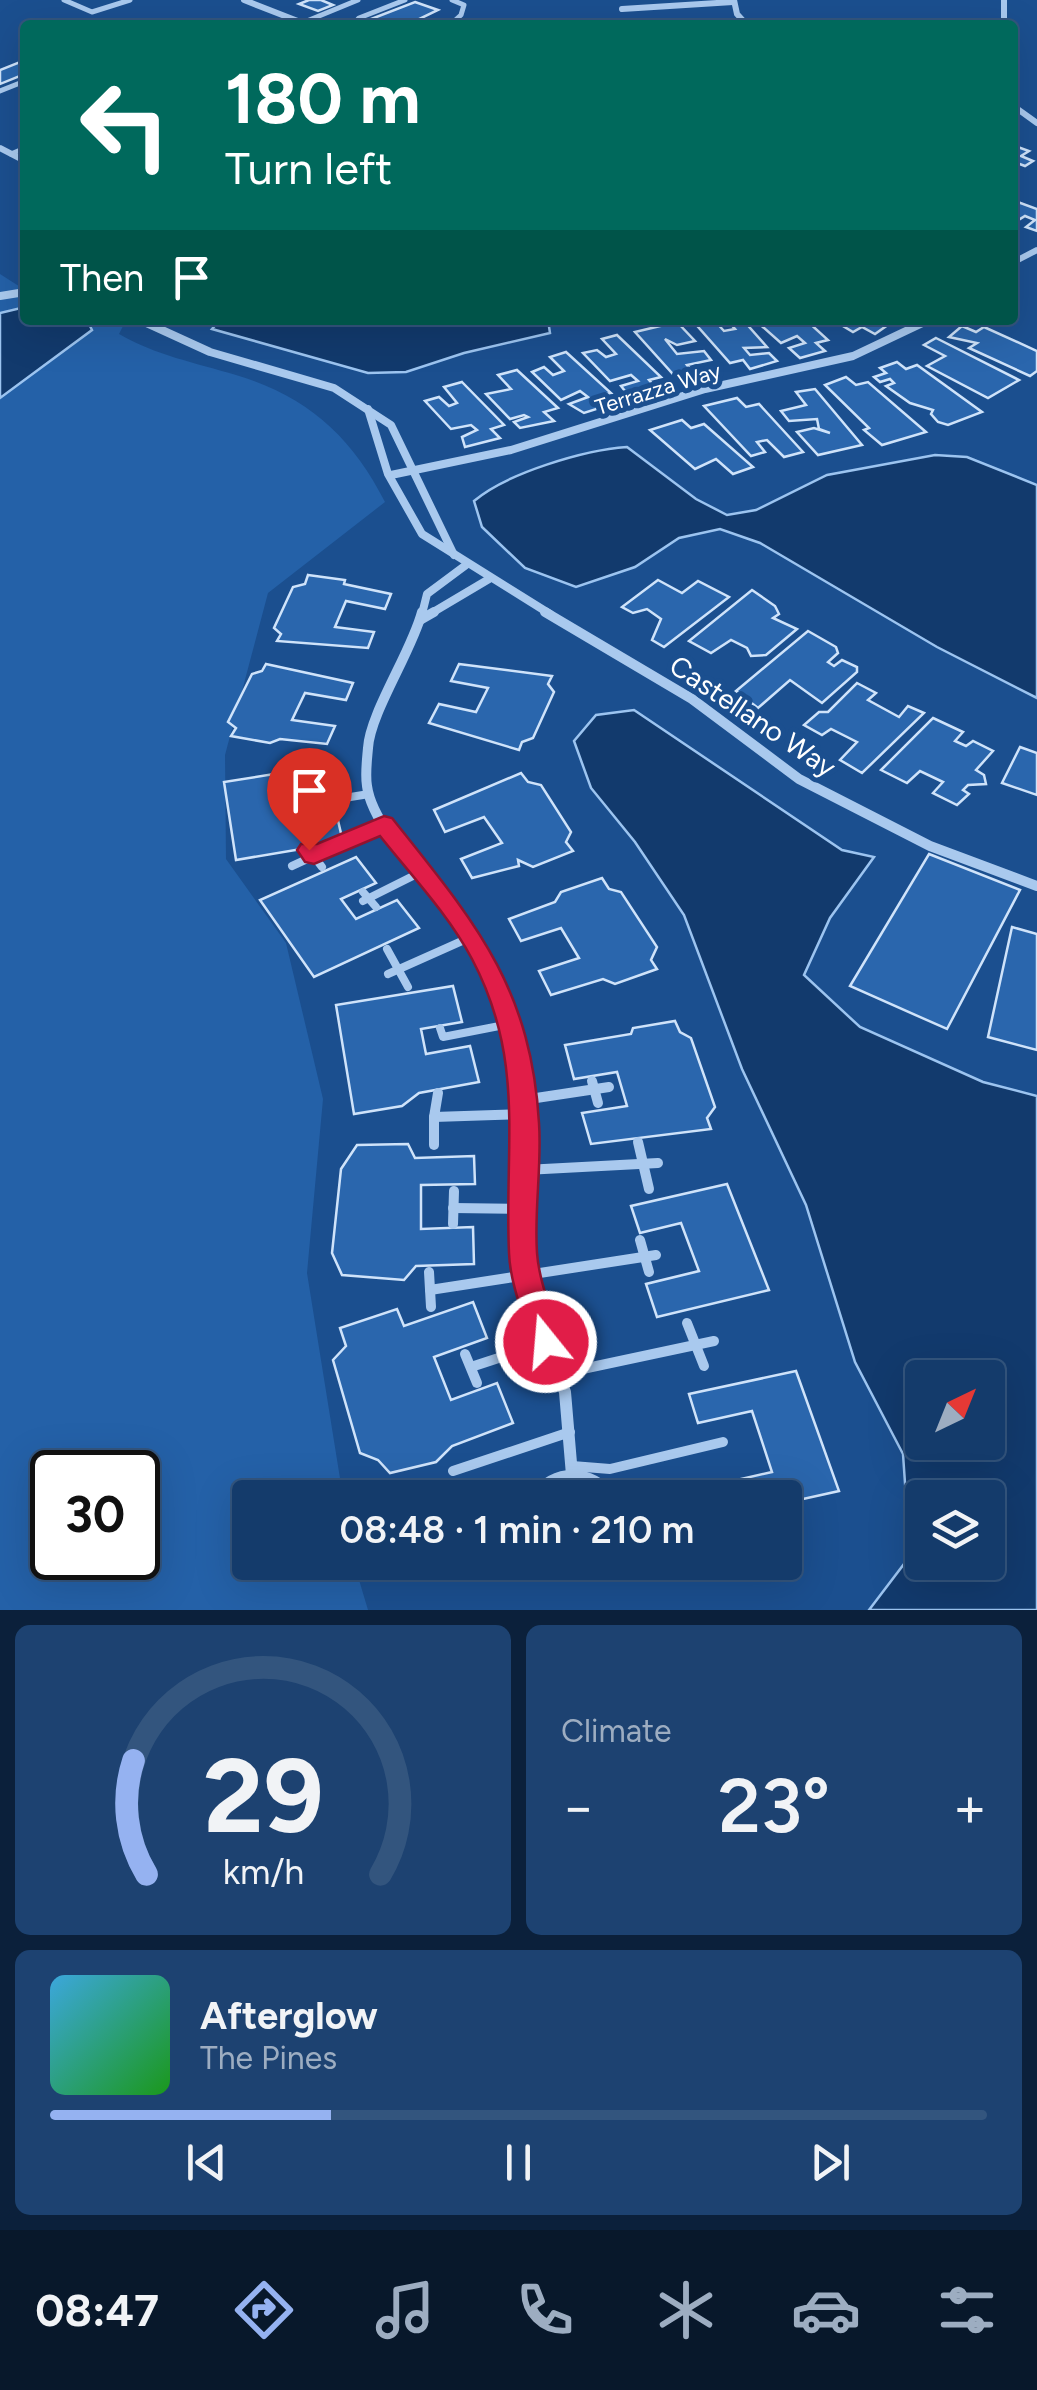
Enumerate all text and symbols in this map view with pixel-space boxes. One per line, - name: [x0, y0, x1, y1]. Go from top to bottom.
- text: 180 m: [225, 56, 420, 141]
- icon: left: [60, 60, 190, 190]
- text: Turn left: [225, 141, 392, 195]
- icon: arrive: [164, 250, 219, 305]
- text: Then: [60, 255, 144, 301]
- street label: Terrazza Way: [592, 357, 725, 421]
- street label: Castellano Way: [663, 648, 843, 784]
- pin: [267, 748, 352, 851]
- icon: arrive: [282, 763, 337, 818]
- position arrow: [494, 1290, 598, 1394]
- north arrow: [905, 1360, 1005, 1460]
- map controls: [905, 1360, 1005, 1580]
- speed limit sign: 30: [30, 1450, 160, 1580]
- button: layers: [905, 1480, 1005, 1580]
- text: 08:48 · 1 min · 210 m: [340, 1507, 694, 1553]
- text: Climate: [561, 1712, 672, 1750]
- text: 29: [203, 1733, 323, 1858]
- text: 23°: [718, 1761, 830, 1851]
- text: −: [561, 1774, 595, 1840]
- text: +: [953, 1774, 987, 1840]
- text: km/h: [222, 1850, 304, 1893]
- text: Afterglow: [200, 1993, 378, 2039]
- text: The Pines: [200, 2039, 337, 2077]
- icon: previous: [179, 2135, 234, 2190]
- icon: pause: [491, 2135, 546, 2190]
- icon: next: [803, 2135, 858, 2190]
- icon: directions: [229, 2275, 299, 2345]
- icon: music: [370, 2275, 440, 2345]
- icon: phone: [510, 2275, 580, 2345]
- icon: climate: [651, 2275, 721, 2345]
- icon: car: [791, 2275, 861, 2345]
- icon: filters: [932, 2275, 1002, 2345]
- text: 08:47: [35, 2283, 159, 2337]

